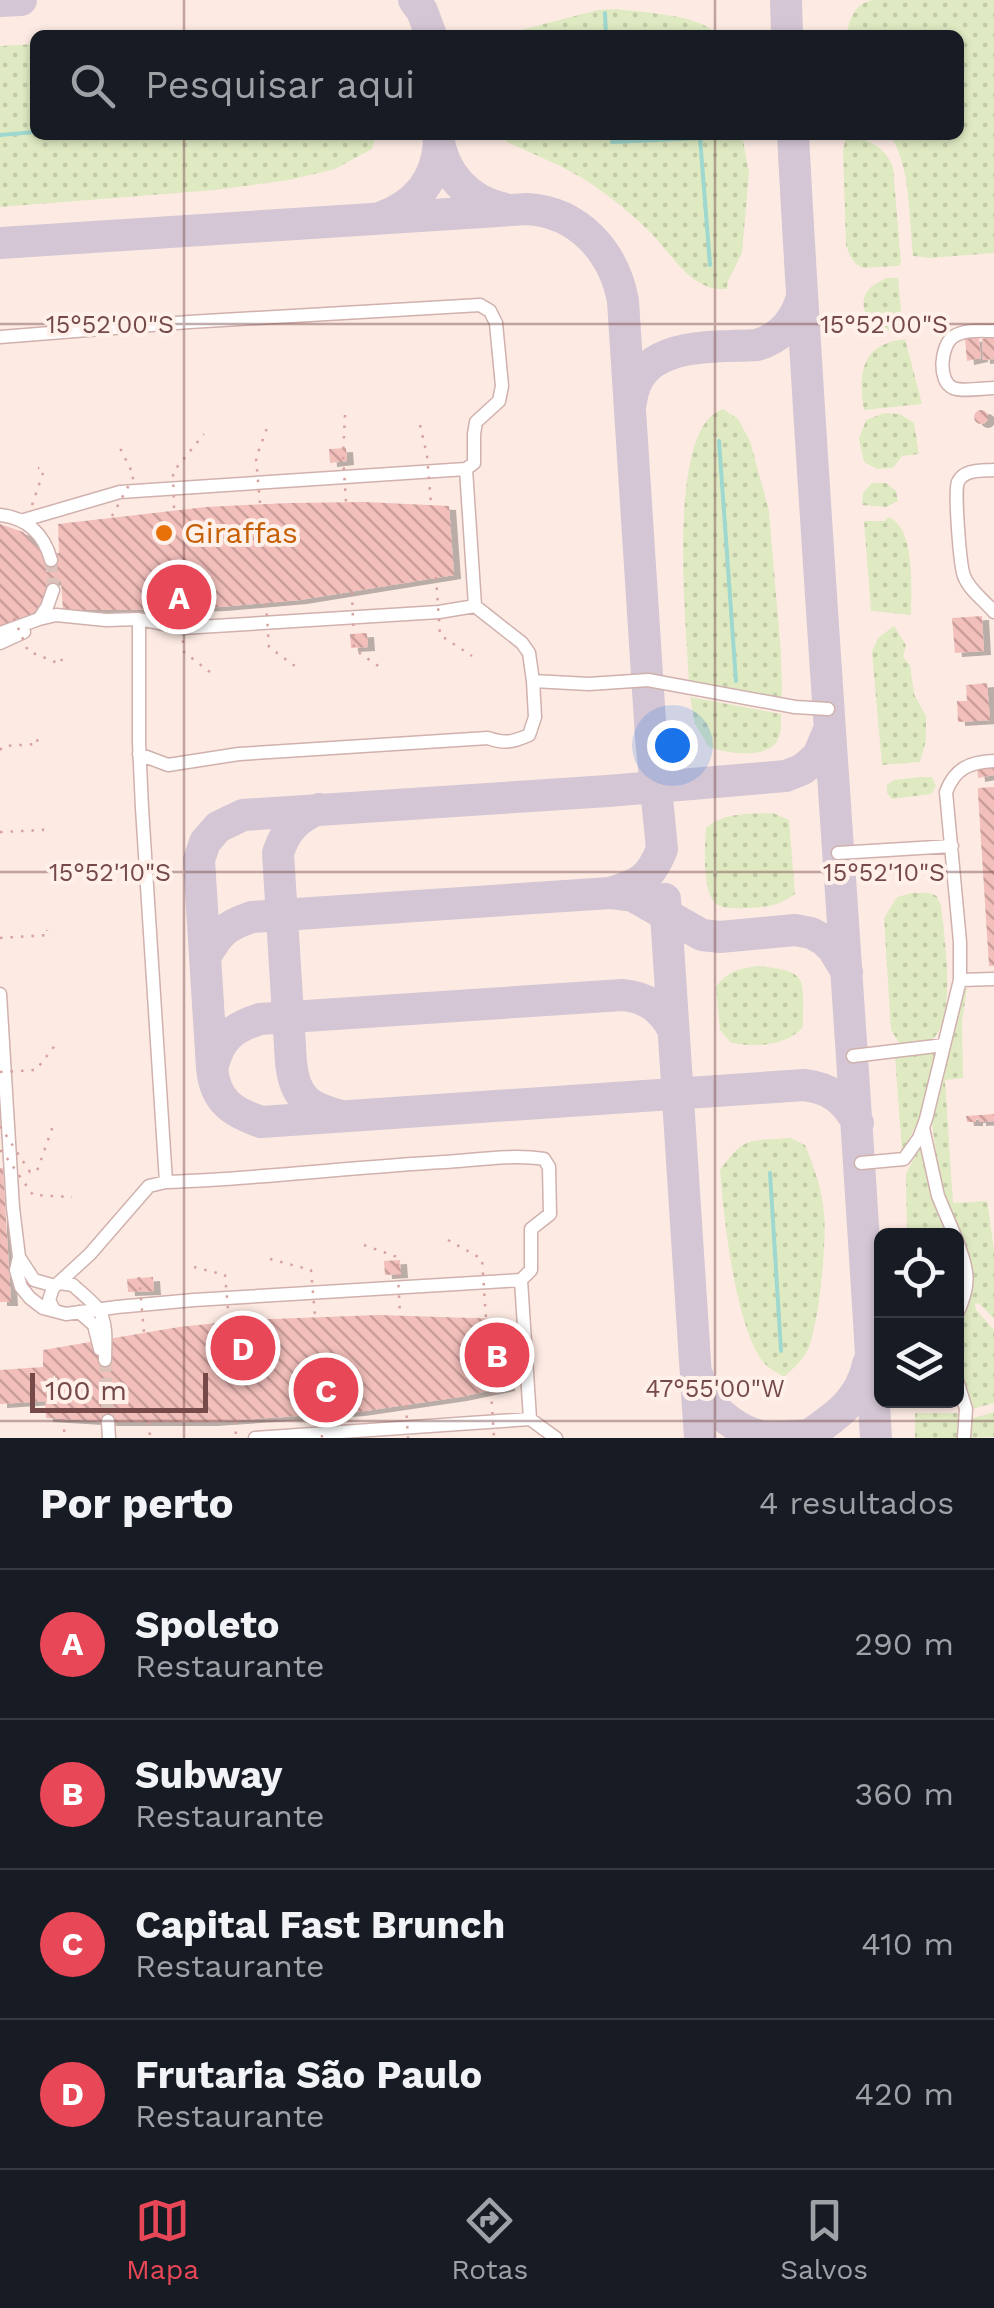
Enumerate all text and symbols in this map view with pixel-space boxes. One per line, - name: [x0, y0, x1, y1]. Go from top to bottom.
- search box: [30, 30, 964, 140]
- icon: search: [65, 58, 120, 113]
- text: Pesquisar aqui: [145, 63, 415, 107]
- text: 15°52'00"S: [46, 310, 174, 339]
- text: 15°52'00"S: [820, 310, 948, 339]
- place label: Giraffas: [184, 515, 298, 550]
- marker: Giraffas: [153, 522, 175, 544]
- pin: A: [146, 560, 212, 634]
- your location: [647, 720, 698, 771]
- text: 15°52'10"S: [49, 858, 171, 887]
- text: 15°52'10"S: [823, 858, 945, 887]
- map controls: [874, 1228, 964, 1408]
- button: locate: [874, 1228, 964, 1318]
- pin: D: [210, 1310, 276, 1386]
- pin: B: [464, 1318, 530, 1392]
- button: layers: [874, 1318, 964, 1408]
- pin: C: [294, 1352, 358, 1428]
- scale bar: [30, 1368, 208, 1412]
- text: 100 m: [45, 1374, 127, 1407]
- text: 47°55'00"W: [645, 1374, 785, 1403]
- text: Por perto: [40, 1479, 234, 1528]
- text: 4 resultados: [759, 1484, 954, 1522]
- text: Spoleto: [135, 1603, 280, 1647]
- text: A: [62, 1625, 83, 1663]
- text: 290 m: [854, 1625, 954, 1663]
- text: Restaurante: [135, 1647, 325, 1685]
- text: Subway: [135, 1753, 282, 1797]
- text: B: [62, 1775, 83, 1813]
- text: 360 m: [855, 1775, 954, 1813]
- text: Restaurante: [135, 1797, 325, 1835]
- text: Capital Fast Brunch: [135, 1903, 505, 1947]
- text: C: [62, 1925, 83, 1963]
- text: 410 m: [861, 1925, 954, 1963]
- text: Restaurante: [135, 1947, 325, 1985]
- text: Frutaria São Paulo: [135, 2053, 482, 2097]
- text: D: [61, 2075, 84, 2113]
- text: 420 m: [854, 2075, 954, 2113]
- text: Restaurante: [135, 2097, 325, 2135]
- tab: Mapa: [126, 2193, 199, 2286]
- tab: Rotas: [451, 2193, 528, 2286]
- tab: Salvos: [780, 2193, 868, 2286]

